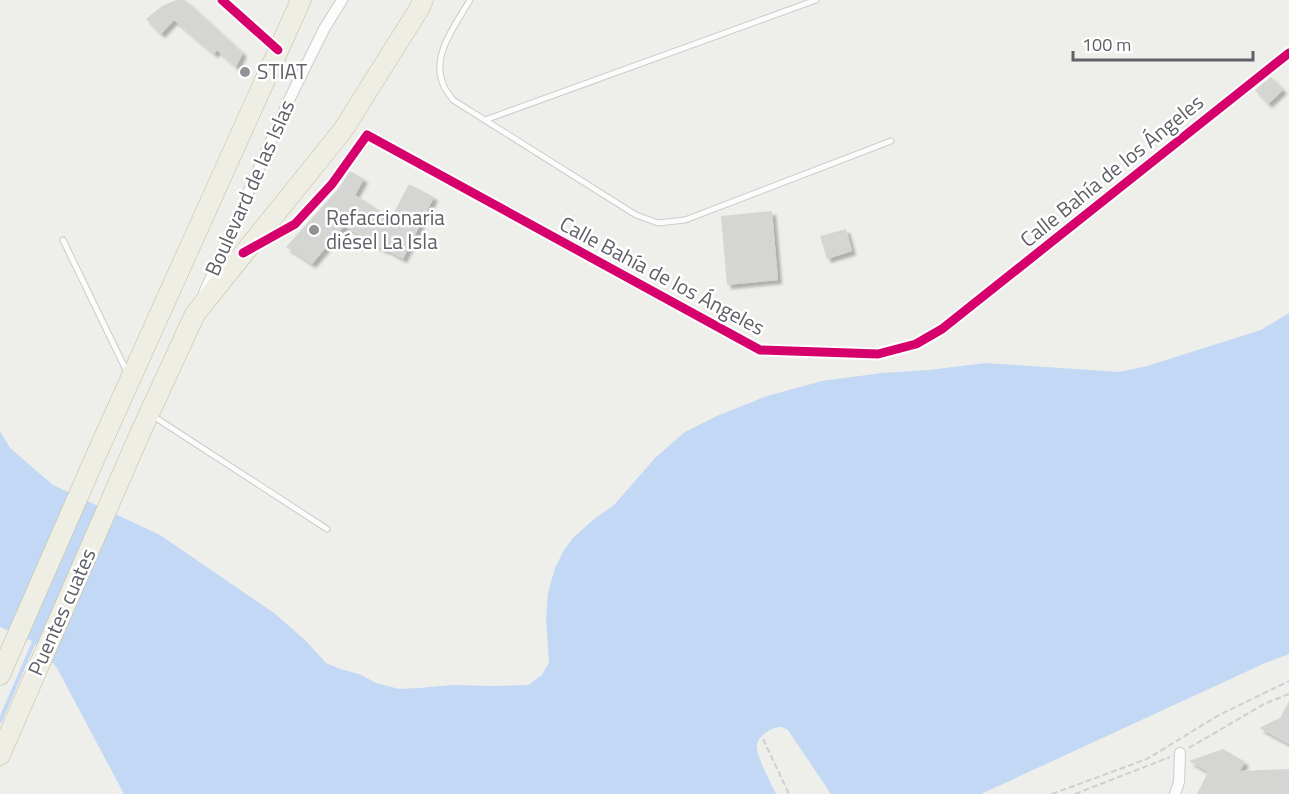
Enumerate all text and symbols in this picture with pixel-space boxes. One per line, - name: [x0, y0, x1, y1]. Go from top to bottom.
- scale bar: [1073, 24, 1253, 62]
- text: 100 m: [1082, 31, 1131, 58]
- place label: STIAT: [257, 55, 307, 87]
- marker: STIAT: [238, 65, 252, 79]
- street label: Calle Bahía de los Ángeles: [1013, 86, 1210, 255]
- street label: Boulevard de las Islas: [196, 94, 302, 281]
- place label: Refaccionaria diésel La Isla: [326, 201, 445, 257]
- street label: Calle Bahía de los Ángeles: [554, 207, 771, 343]
- marker: Refaccionaria diésel La Isla: [307, 223, 321, 237]
- street label: Puentes cuates: [19, 543, 103, 680]

